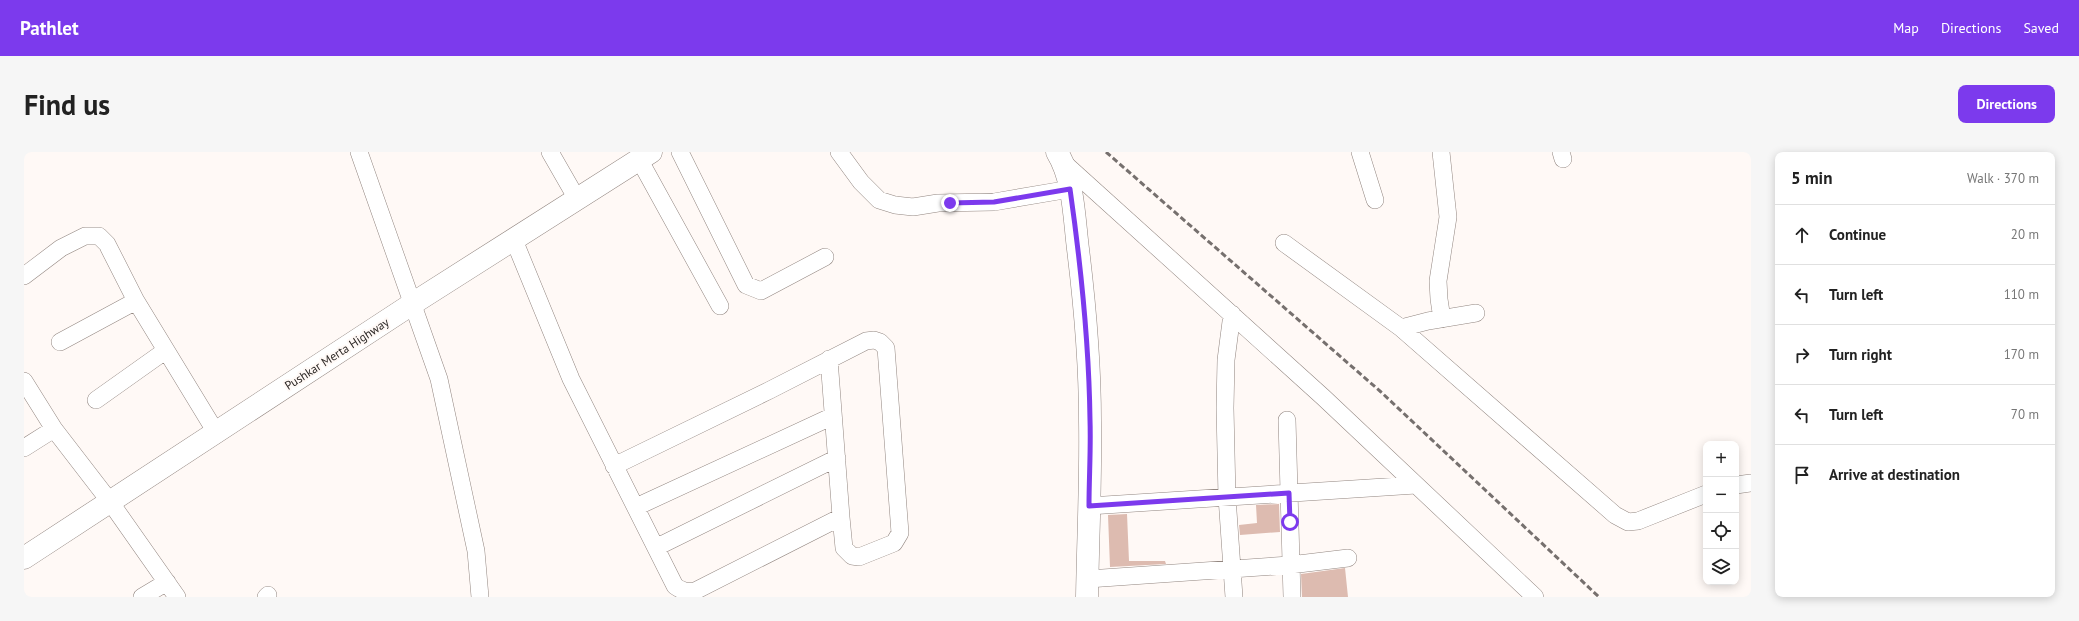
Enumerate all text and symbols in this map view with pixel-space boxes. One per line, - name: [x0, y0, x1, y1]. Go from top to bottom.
- text: Pathlet: [20, 16, 79, 40]
- text: Map: [1893, 19, 1919, 37]
- text: Directions: [1941, 19, 2001, 37]
- text: Saved: [2023, 19, 2059, 37]
- button: Directions: [1958, 85, 2055, 123]
- text: Find us: [24, 86, 110, 123]
- text: 5 min: [1791, 167, 1832, 189]
- text: Walk · 370 m: [1967, 170, 2039, 187]
- route end: [941, 194, 959, 212]
- icon: ahead: [1791, 224, 1813, 246]
- text: Continue: [1829, 225, 1886, 244]
- text: 20 m: [2011, 226, 2039, 243]
- icon: left: [1791, 284, 1813, 306]
- text: Turn left: [1829, 285, 1883, 304]
- text: 110 m: [2004, 286, 2039, 303]
- street label: Pushkar Merta Highway: [282, 314, 392, 393]
- icon: right: [1791, 344, 1813, 366]
- text: Turn right: [1829, 345, 1892, 364]
- text: 170 m: [2004, 346, 2039, 363]
- icon: left: [1791, 404, 1813, 426]
- text: Turn left: [1829, 405, 1883, 424]
- text: 70 m: [2011, 406, 2039, 423]
- map controls: [1703, 441, 1739, 585]
- button: +: [1703, 441, 1739, 477]
- icon: arrive: [1791, 464, 1813, 486]
- text: Arrive at destination: [1829, 465, 1960, 484]
- button: −: [1703, 477, 1739, 513]
- route start: [1281, 513, 1299, 531]
- button: locate: [1703, 513, 1739, 549]
- button: layers: [1703, 549, 1739, 585]

